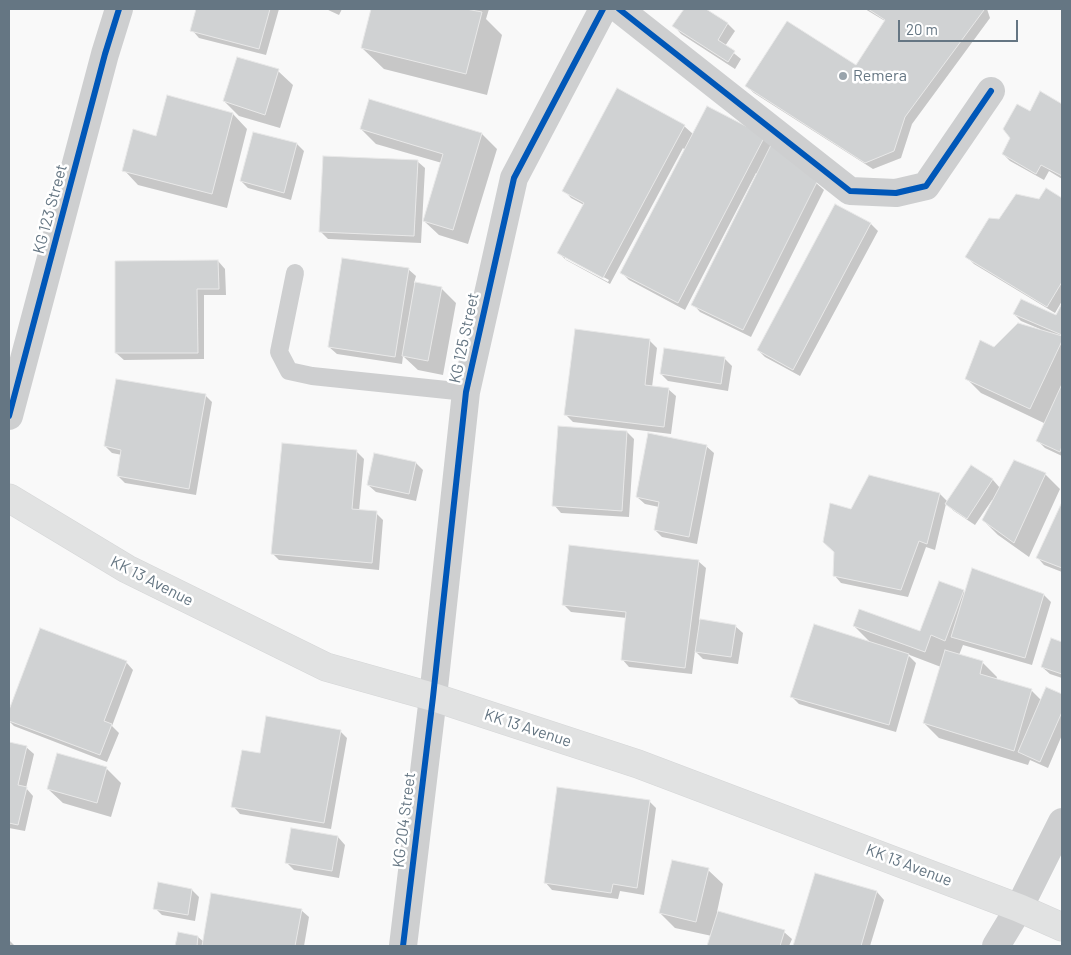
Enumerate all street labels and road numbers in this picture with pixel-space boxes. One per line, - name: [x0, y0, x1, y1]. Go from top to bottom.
- street label: KG 123 Street: [29, 162, 71, 256]
- street label: KG 125 Street: [445, 291, 483, 385]
- street label: KK 13 Avenue: [107, 552, 197, 610]
- street label: KK 13 Avenue: [482, 705, 574, 751]
- street label: KG 204 Street: [389, 771, 419, 869]
- street label: KK 13 Avenue: [863, 840, 955, 890]

